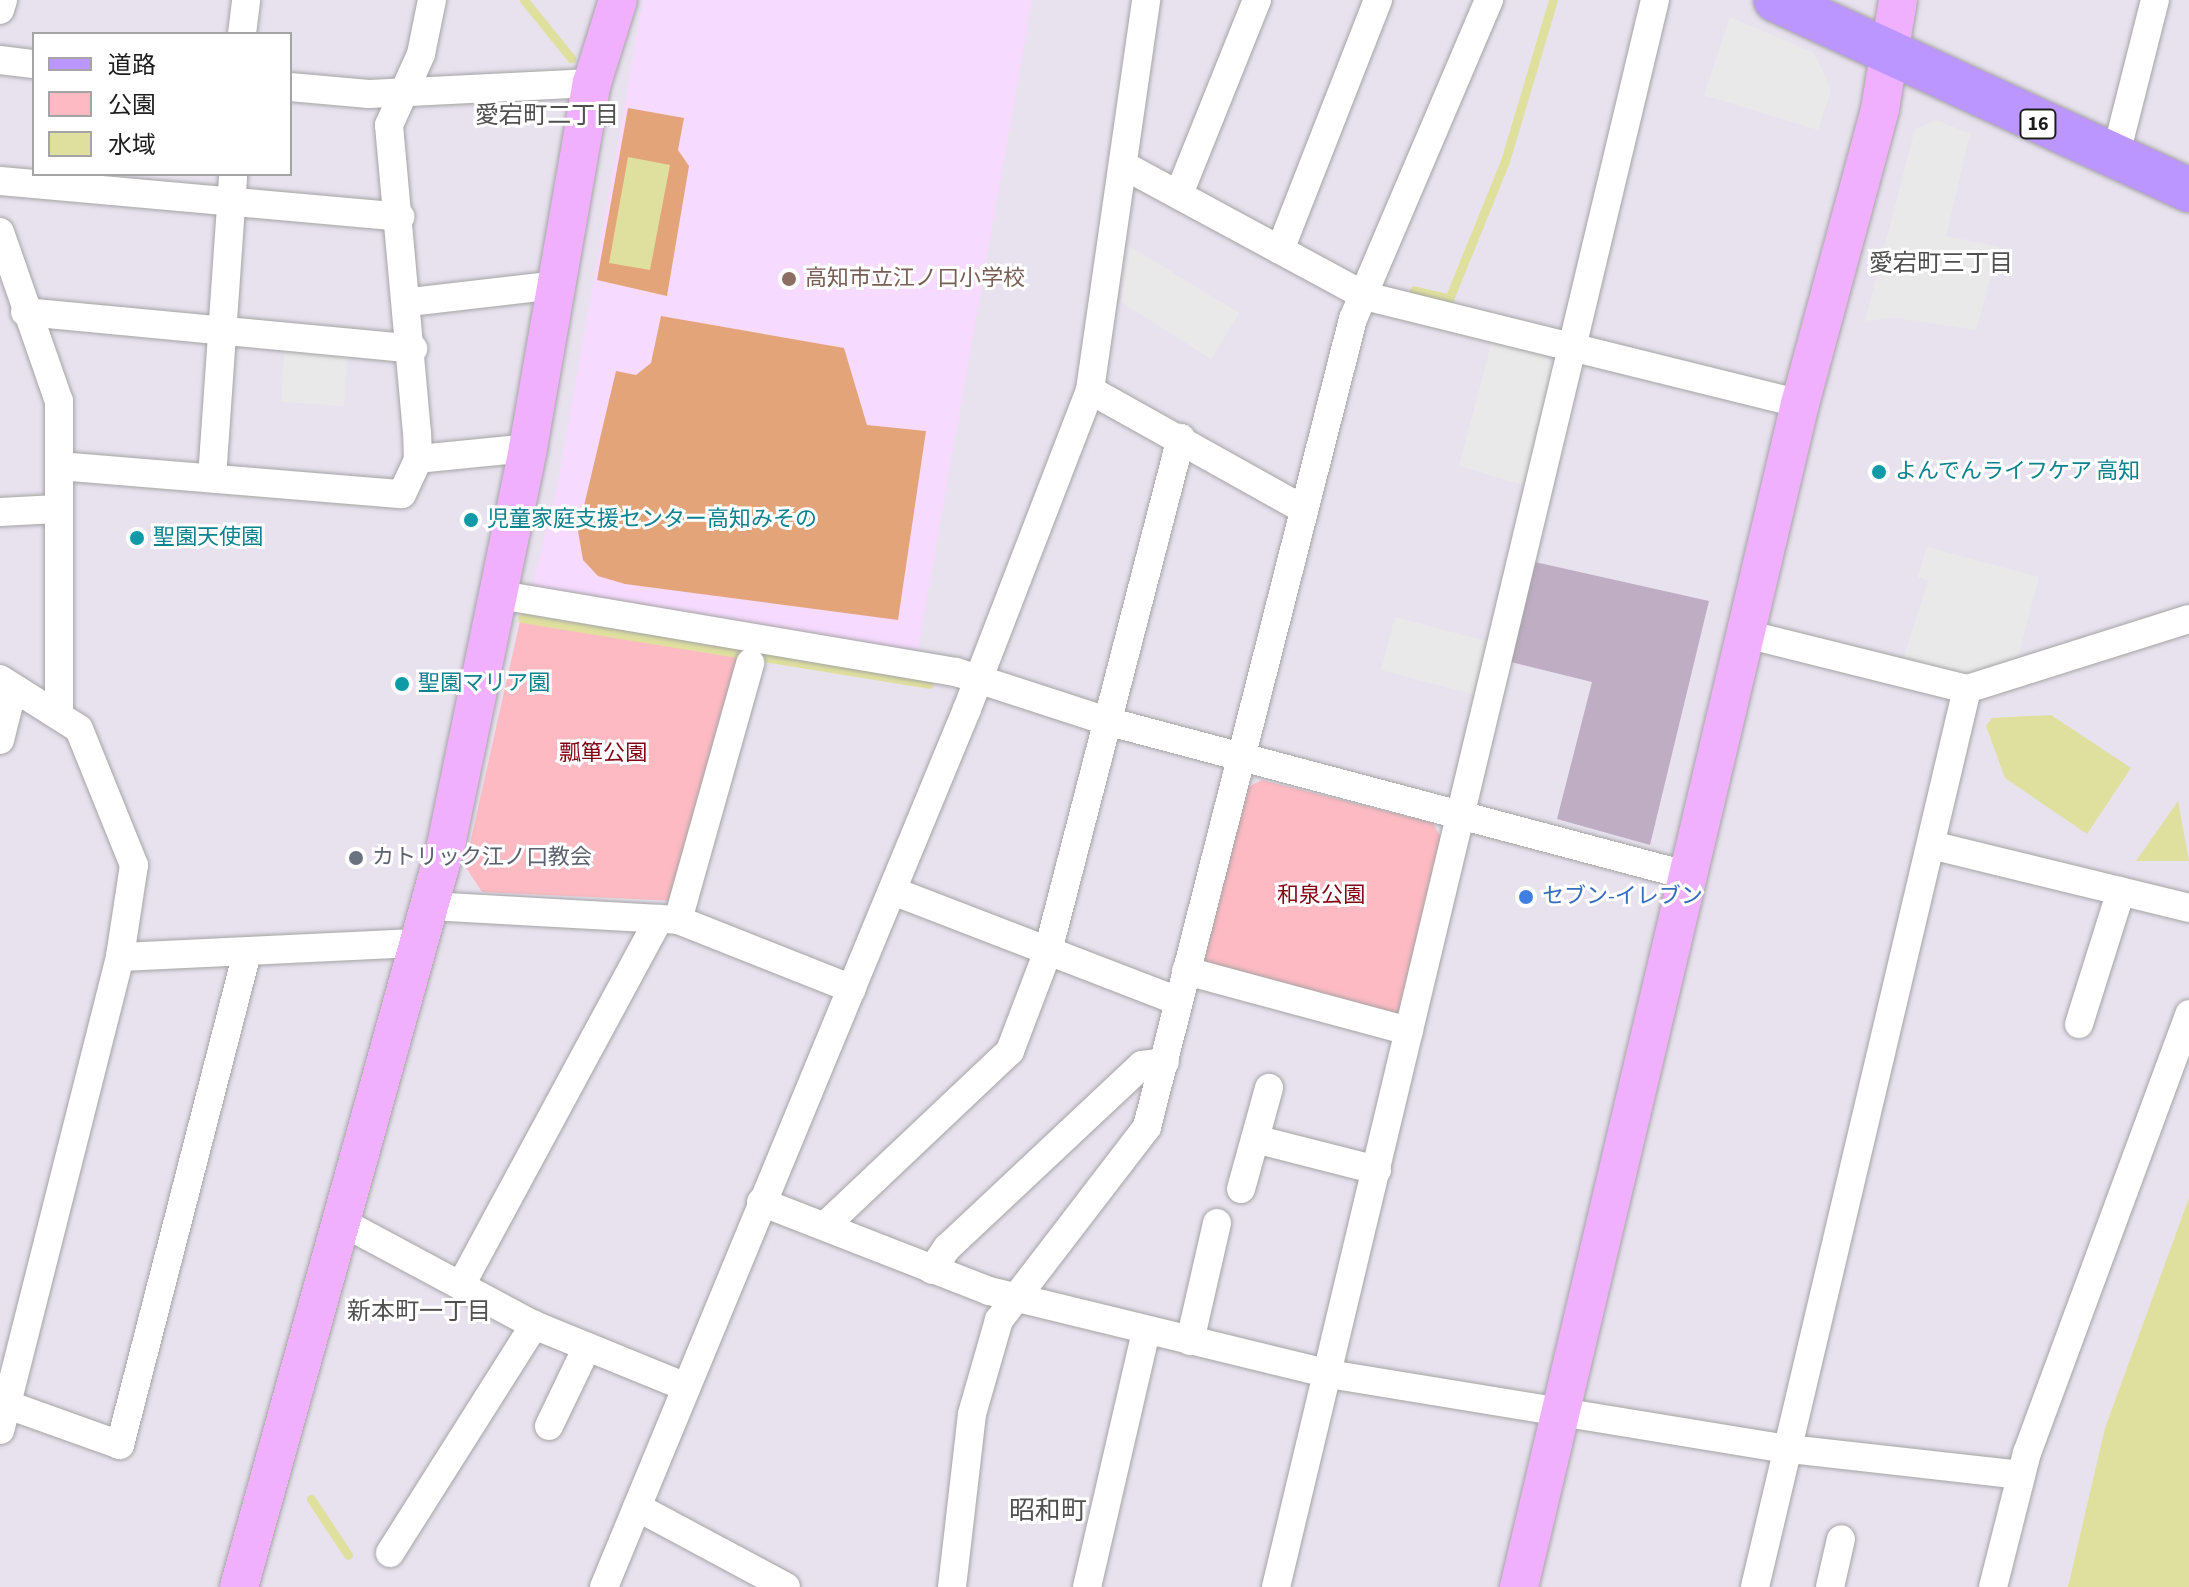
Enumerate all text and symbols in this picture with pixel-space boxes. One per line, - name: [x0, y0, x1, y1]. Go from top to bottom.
- legend: [32, 32, 292, 176]
- text: 道路: [108, 48, 156, 83]
- text: 公園: [108, 88, 156, 123]
- district label: 愛宕町二丁目: [475, 102, 619, 130]
- road number: 16: [2018, 108, 2058, 140]
- text: 水域: [108, 128, 156, 163]
- district label: 愛宕町三丁目: [1869, 250, 2013, 278]
- place label: 高知市立江ノ口小学校: [805, 266, 1025, 292]
- marker: 高知市立江ノ口小学校: [780, 270, 798, 288]
- place label: よんでんライフケア 高知: [1895, 459, 2141, 485]
- marker: よんでんライフケア 高知: [1870, 463, 1888, 481]
- place label: 児童家庭支援センター高知みその: [487, 507, 817, 533]
- marker: 児童家庭支援センター高知みその: [462, 511, 480, 529]
- place label: 聖園天使園: [153, 525, 263, 551]
- marker: 聖園天使園: [128, 529, 146, 547]
- place label: 聖園マリア園: [418, 671, 550, 697]
- marker: 聖園マリア園: [393, 675, 411, 693]
- park label: 瓢箪公園: [559, 741, 647, 767]
- place label: カトリック江ノ口教会: [372, 845, 592, 871]
- marker: カトリック江ノ口教会: [347, 849, 365, 867]
- park label: 和泉公園: [1277, 883, 1365, 909]
- place label: セブン-イレブン: [1542, 884, 1703, 910]
- marker: セブン-イレブン: [1517, 888, 1535, 906]
- district label: 新本町一丁目: [347, 1298, 491, 1326]
- district label: 昭和町: [1009, 1495, 1087, 1527]

